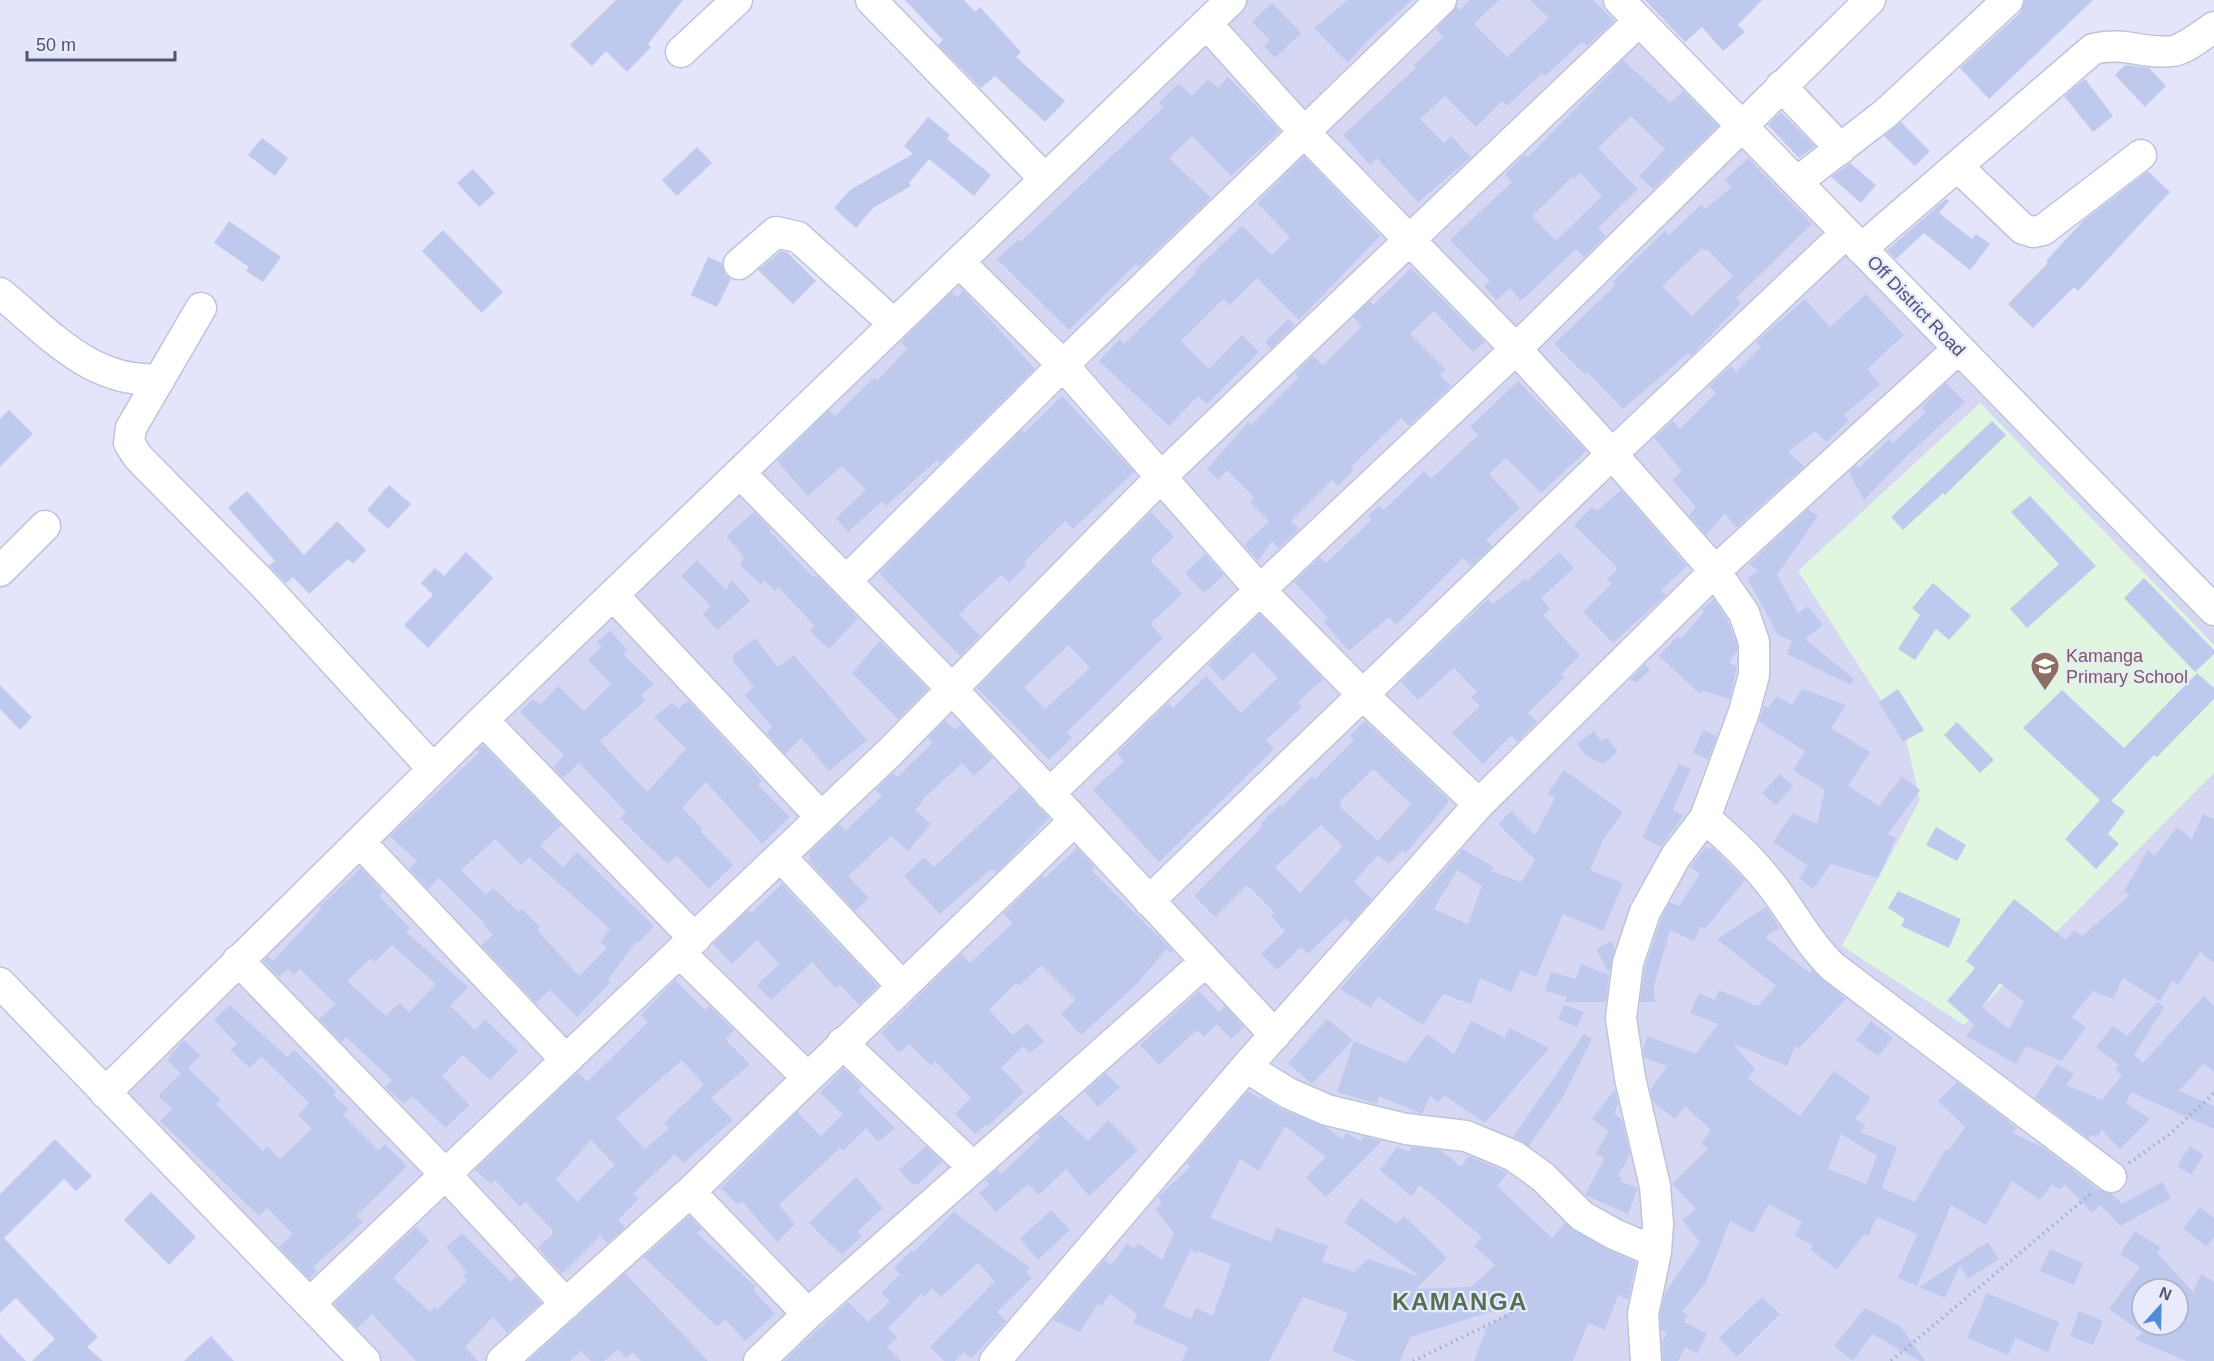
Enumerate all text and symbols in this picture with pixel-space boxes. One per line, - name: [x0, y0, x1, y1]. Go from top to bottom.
- scale bar: [27, 24, 176, 62]
- text: 50 m: [36, 35, 76, 55]
- street label: Off District Road: [1863, 252, 1969, 360]
- place label: Kamanga Primary School: [2066, 646, 2188, 687]
- school or university icon: Kamanga Primary School: [2029, 650, 2061, 692]
- north arrow: [2130, 1277, 2190, 1337]
- text: N: [2157, 1284, 2174, 1304]
- district label: KAMANGA: [1392, 1288, 1528, 1315]

